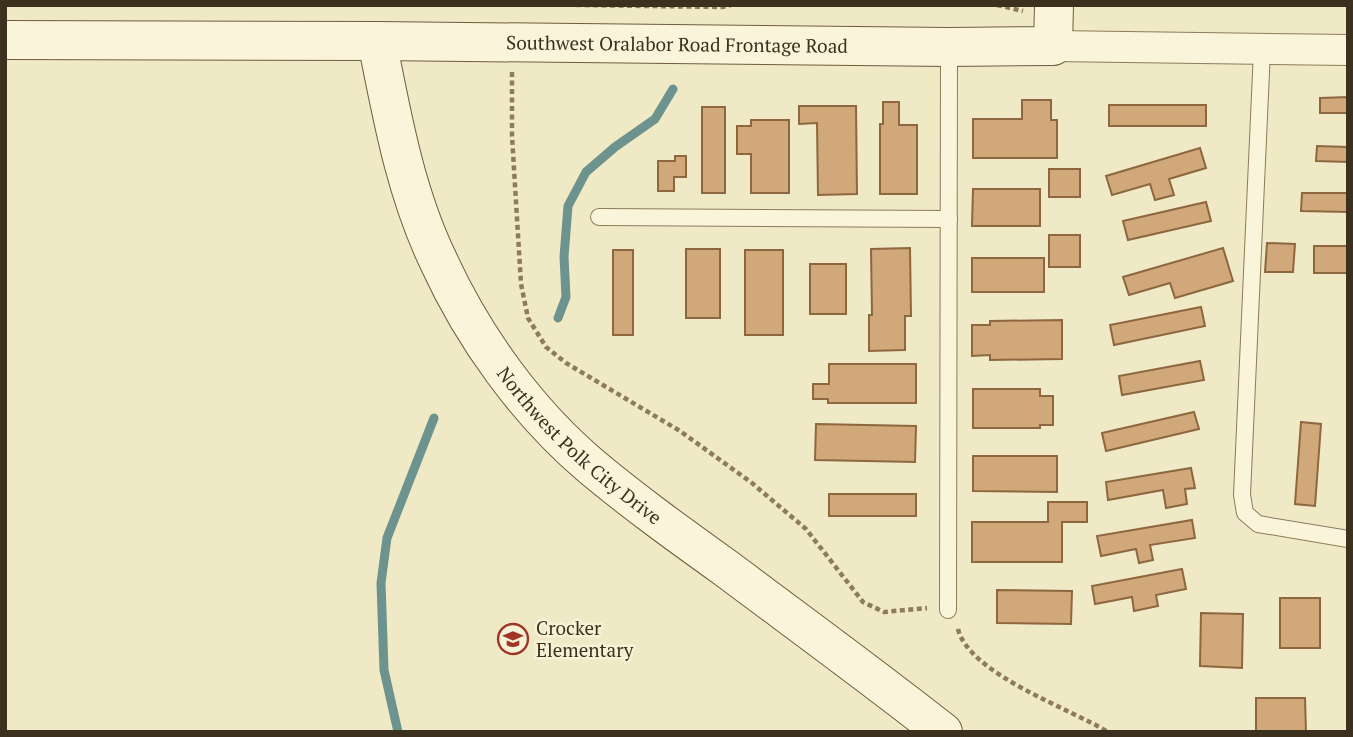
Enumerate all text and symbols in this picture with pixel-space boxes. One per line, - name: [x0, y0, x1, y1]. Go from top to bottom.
- street label: Southwest Oralabor Road Frontage Road: [506, 29, 848, 58]
- street label: Northwest Polk City Drive: [492, 361, 667, 529]
- place label: Crocker Elementary: [536, 615, 634, 662]
- school or university icon: Crocker Elementary: [496, 622, 530, 656]

